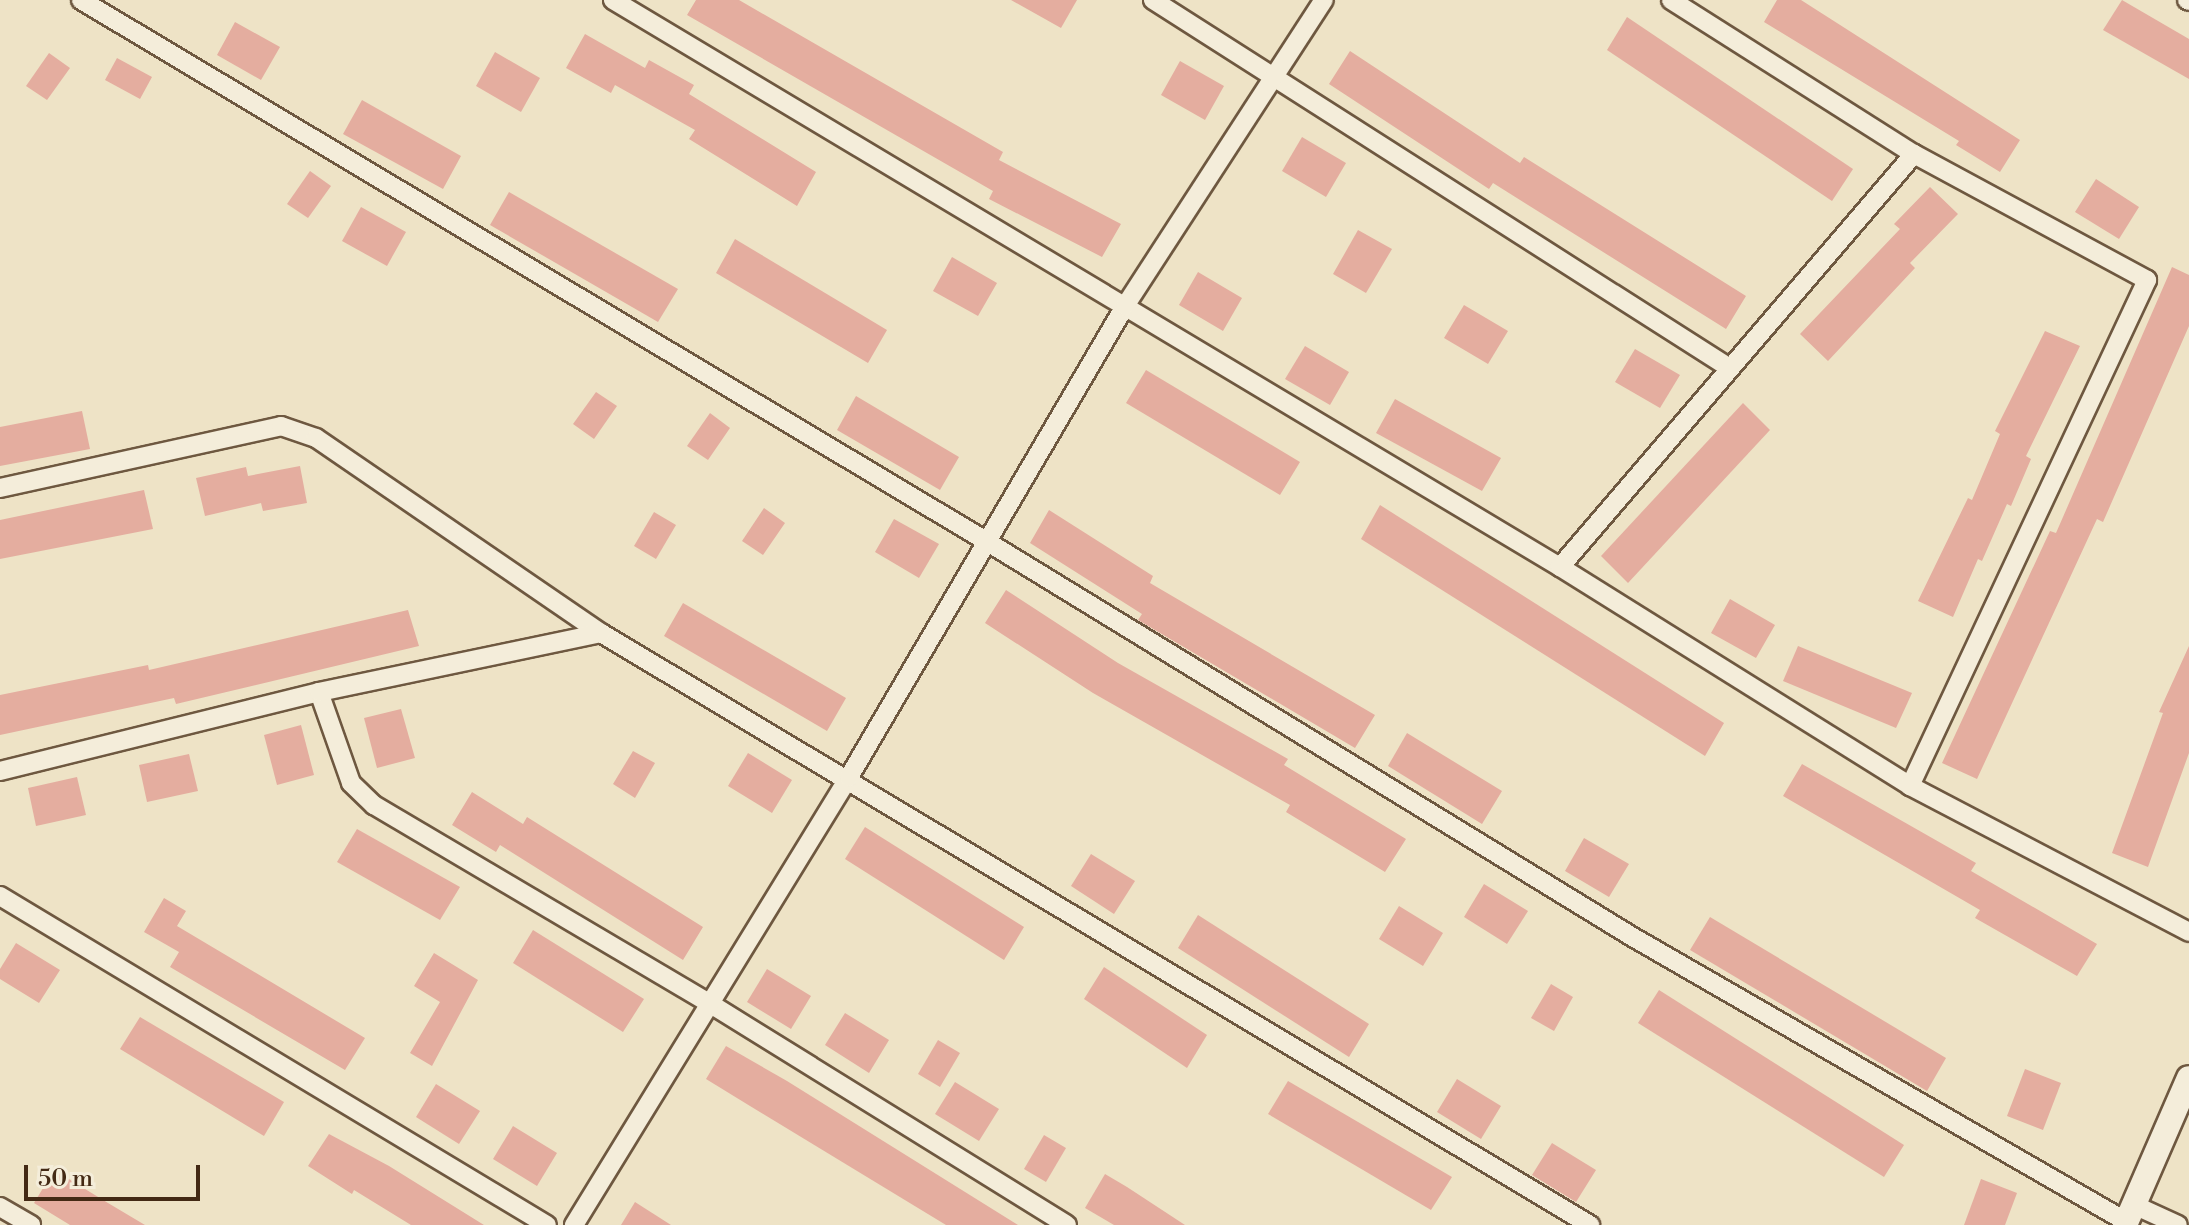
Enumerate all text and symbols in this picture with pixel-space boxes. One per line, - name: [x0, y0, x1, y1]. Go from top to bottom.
- scale bar: [28, 1149, 204, 1199]
- text: 50 m: [38, 1164, 93, 1194]

